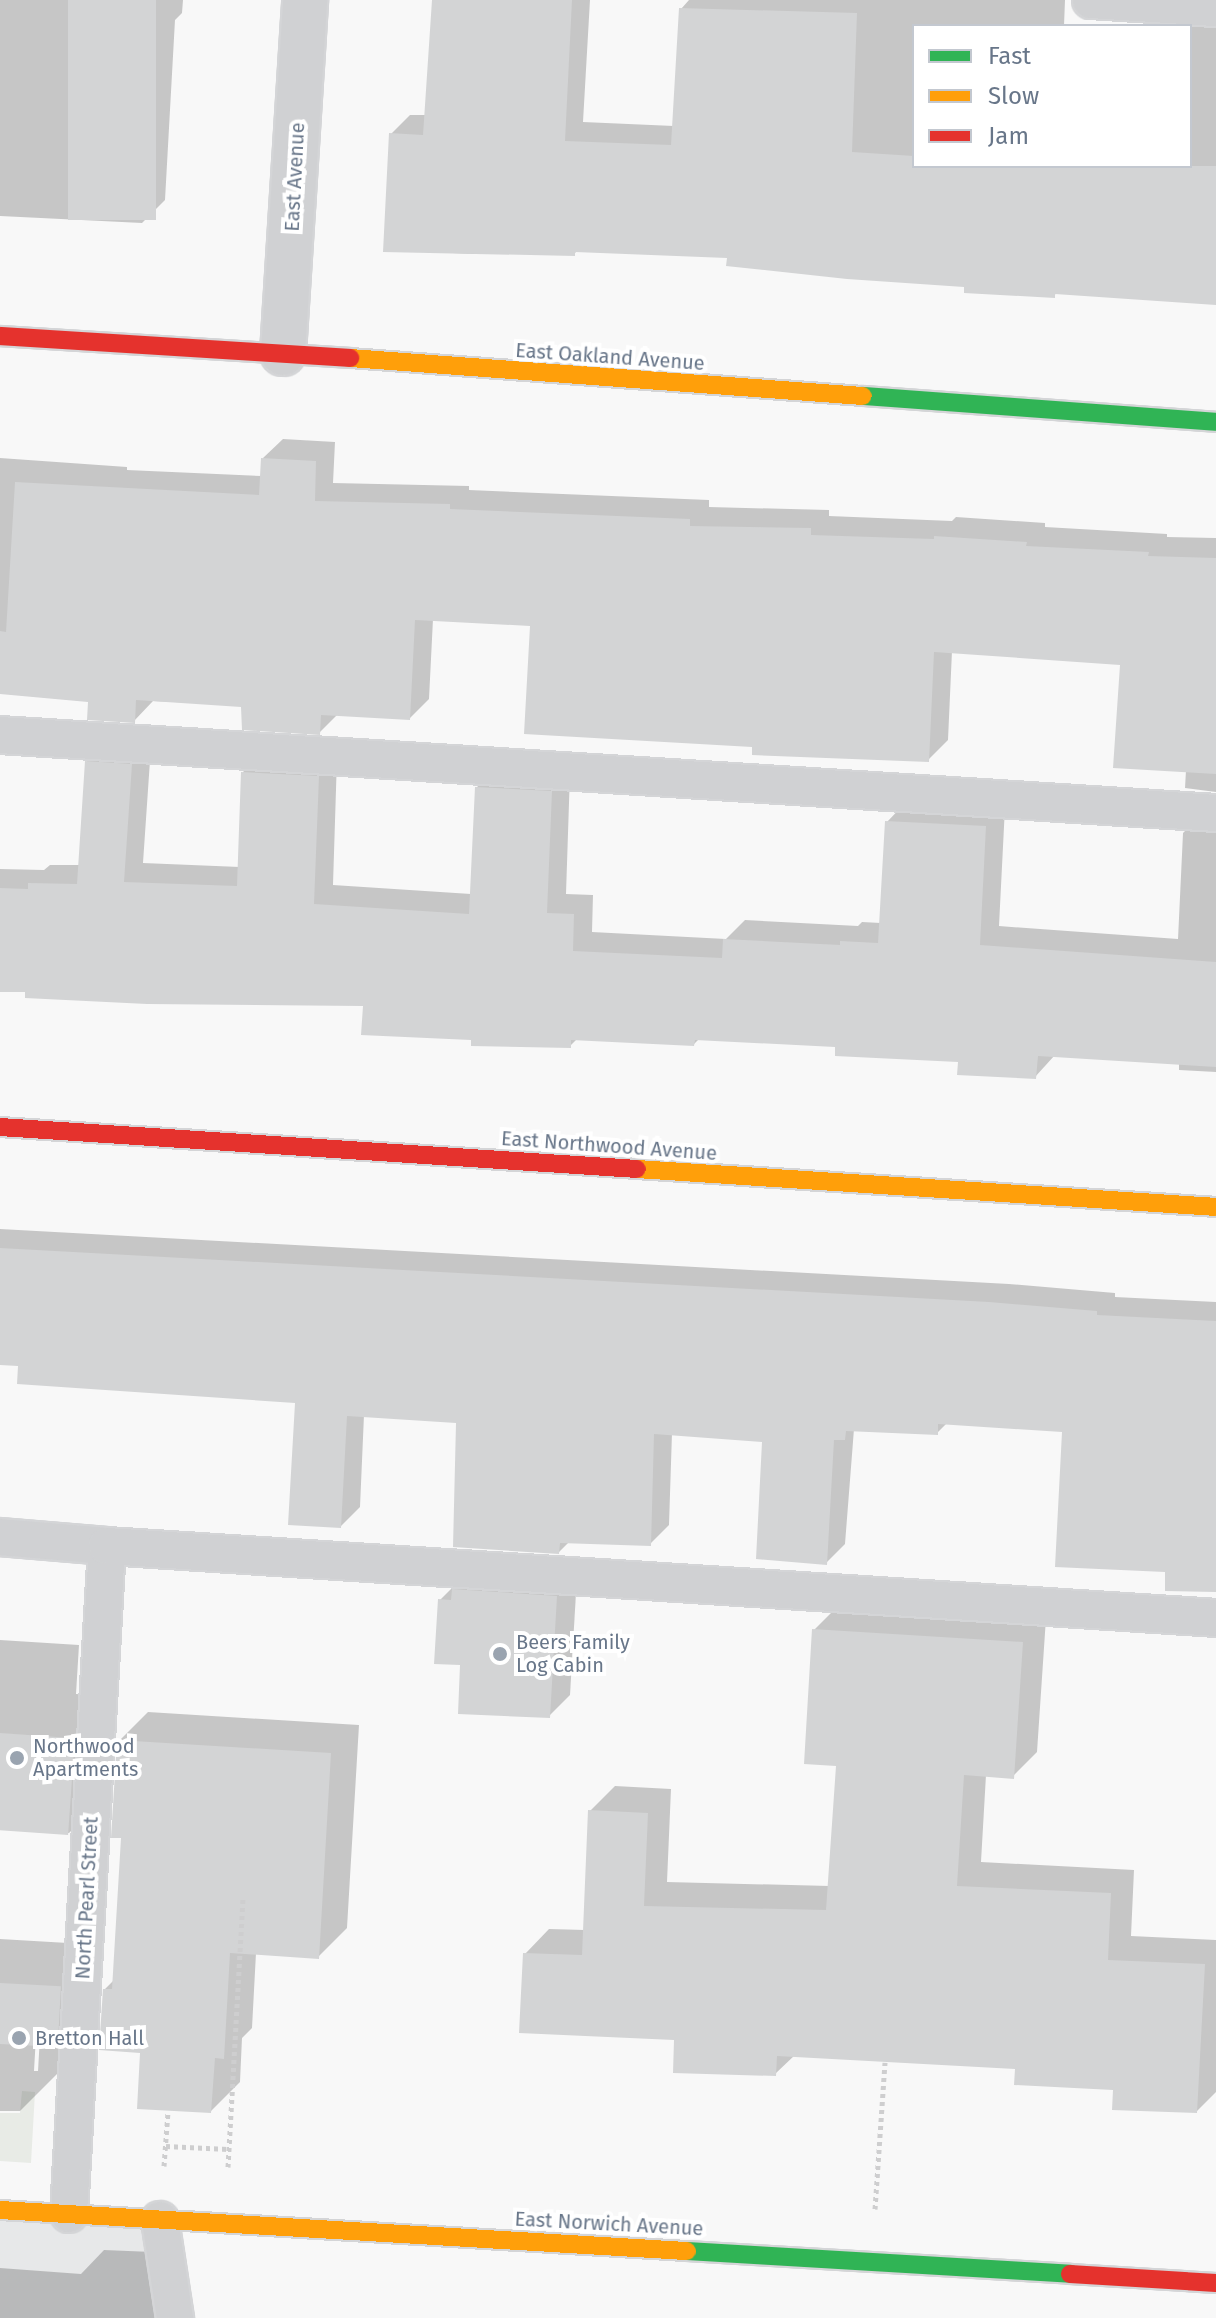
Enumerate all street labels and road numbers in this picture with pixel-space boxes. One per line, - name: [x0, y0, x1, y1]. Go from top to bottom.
- street label: East Avenue: [280, 122, 310, 232]
- street label: East Oakland Avenue: [515, 338, 705, 376]
- street label: East Northwood Avenue: [500, 1126, 718, 1166]
- street label: North Pearl Street: [71, 1816, 103, 1980]
- street label: East Norwich Avenue: [514, 2207, 704, 2241]

